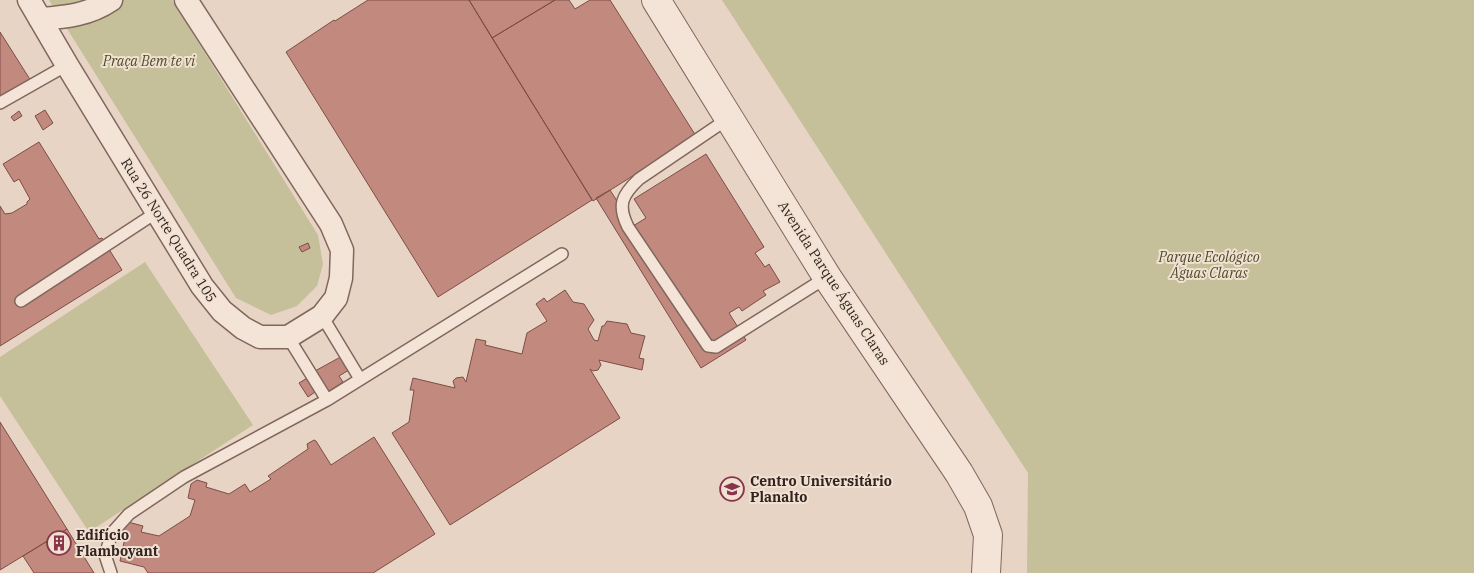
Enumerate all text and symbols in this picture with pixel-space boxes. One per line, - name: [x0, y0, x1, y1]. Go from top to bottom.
- park label: Praça Bem te vi: [102, 52, 196, 70]
- street label: Rua 26 Norte Quadra 105: [117, 154, 221, 306]
- street label: Avenida Parque Águas Claras: [774, 197, 895, 369]
- park label: Parque Ecológico Águas Claras: [1157, 248, 1260, 282]
- place label: Centro Universitário Planalto: [750, 472, 892, 506]
- school or university icon: Centro Universitário Planalto: [719, 476, 745, 502]
- place label: Edifício Flamboyant: [76, 526, 158, 560]
- building icon: Edifício Flamboyant: [46, 530, 72, 556]

